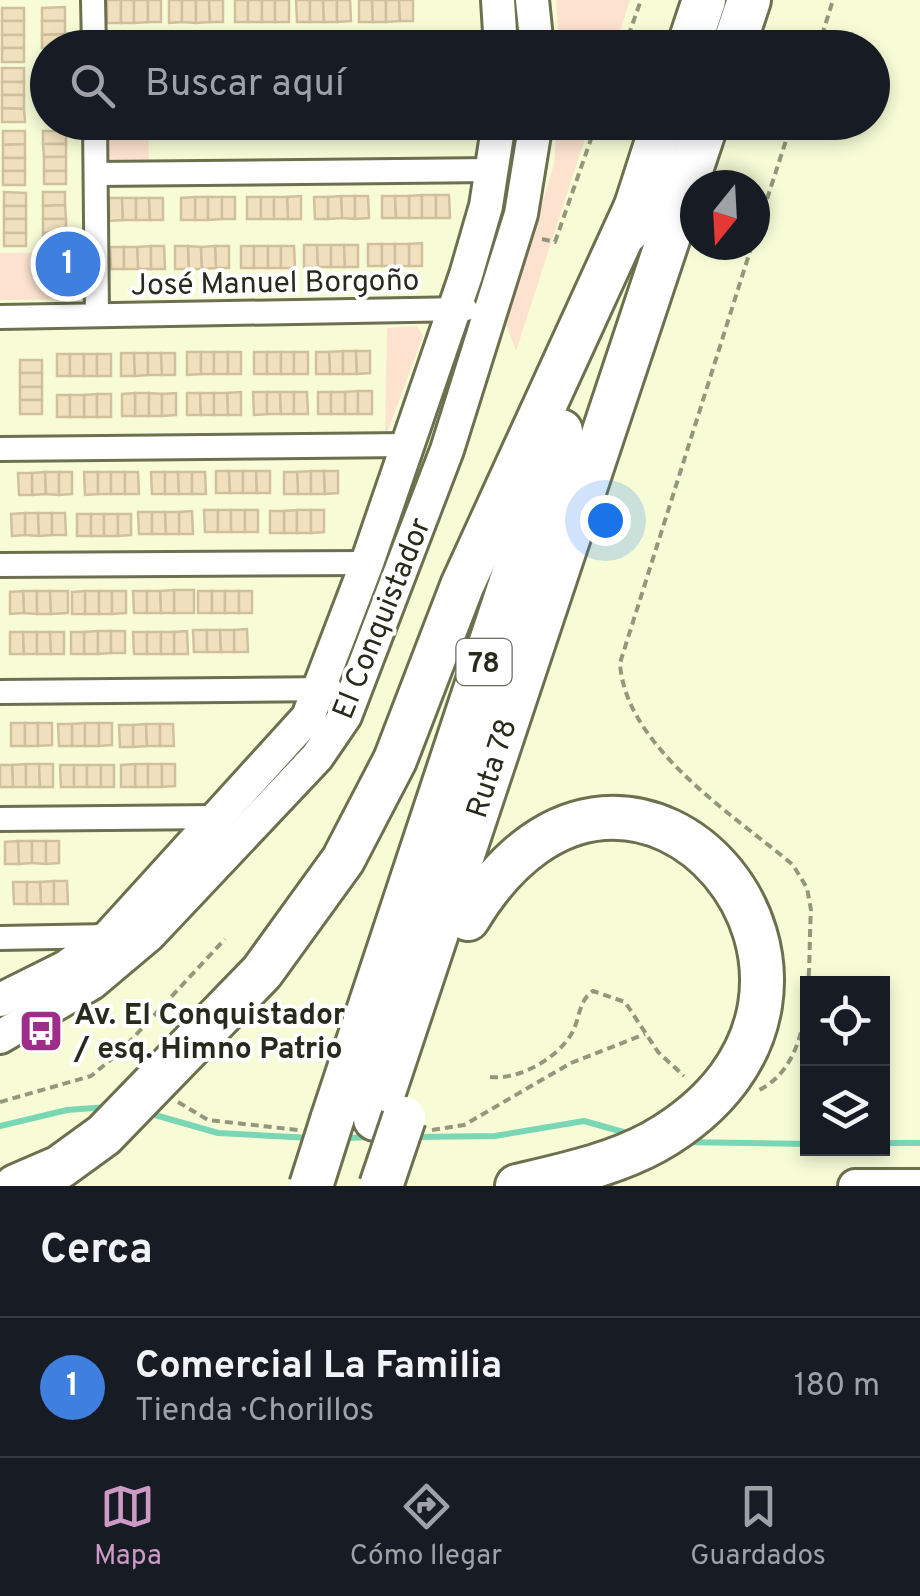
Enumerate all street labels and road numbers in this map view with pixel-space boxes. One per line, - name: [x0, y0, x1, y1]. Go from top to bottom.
- street label: José Manuel Borgoño: [130, 263, 420, 306]
- street label: El Conquistador: [326, 513, 441, 725]
- road number: 78: [456, 639, 512, 685]
- street label: Ruta 78: [460, 714, 527, 823]

